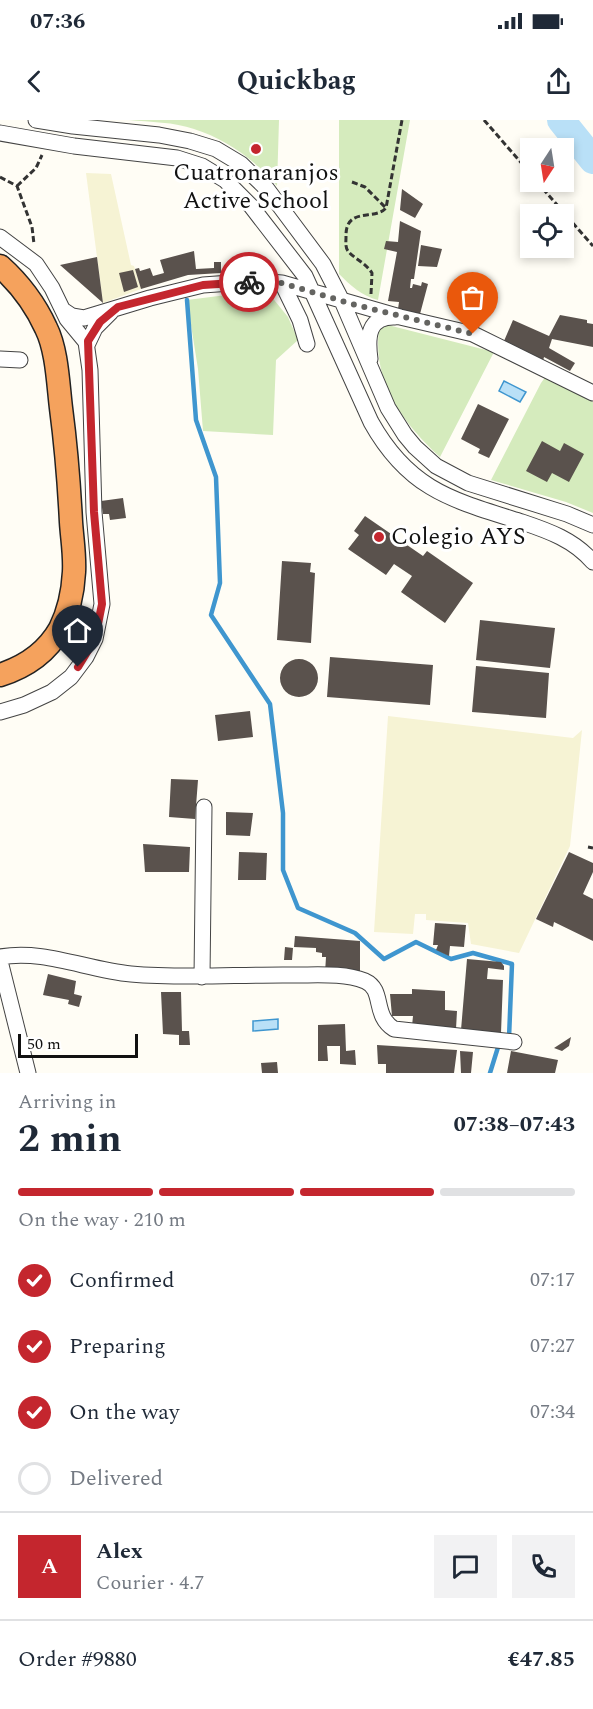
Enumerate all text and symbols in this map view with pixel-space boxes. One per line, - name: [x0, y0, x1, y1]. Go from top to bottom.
- text: 07:36: [30, 5, 85, 38]
- text: Quickbag: [237, 60, 356, 102]
- icon: back: [18, 65, 51, 98]
- icon: share: [542, 65, 575, 98]
- north arrow: [520, 138, 574, 192]
- map controls: [520, 138, 574, 258]
- marker: Cuatronaranjos Active School: [249, 142, 263, 156]
- place label: Cuatronaranjos Active School: [173, 155, 339, 219]
- button: locate: [520, 204, 574, 258]
- courier: [219, 252, 279, 312]
- icon: bike: [233, 266, 266, 299]
- pin: [447, 272, 498, 334]
- icon: bag: [456, 281, 489, 314]
- place label: Colegio AYS: [391, 519, 525, 555]
- marker: Colegio AYS: [372, 530, 386, 544]
- pin: [52, 605, 103, 667]
- icon: home: [61, 614, 94, 647]
- scale bar: [18, 1031, 138, 1058]
- text: 50 m: [27, 1032, 61, 1056]
- text: Arriving in: [18, 1087, 116, 1117]
- text: 07:38–07:43: [453, 1108, 575, 1141]
- text: 2 min: [18, 1110, 122, 1169]
- text: On the way · 210 m: [18, 1205, 186, 1235]
- icon: check: [18, 1264, 51, 1297]
- text: Confirmed: [69, 1264, 175, 1297]
- text: 07:17: [530, 1265, 575, 1295]
- icon: check: [18, 1330, 51, 1363]
- text: Preparing: [69, 1330, 166, 1363]
- text: 07:27: [530, 1331, 575, 1361]
- icon: check: [18, 1396, 51, 1429]
- text: On the way: [69, 1396, 180, 1429]
- text: 07:34: [530, 1397, 575, 1427]
- text: Delivered: [69, 1462, 163, 1495]
- text: Alex: [96, 1535, 143, 1568]
- button: chat: [434, 1535, 497, 1598]
- button: phone: [512, 1535, 575, 1598]
- text: A: [41, 1550, 58, 1583]
- text: Courier · 4.7: [96, 1568, 204, 1598]
- text: Order #9880: [18, 1643, 137, 1676]
- text: €47.85: [507, 1643, 575, 1676]

